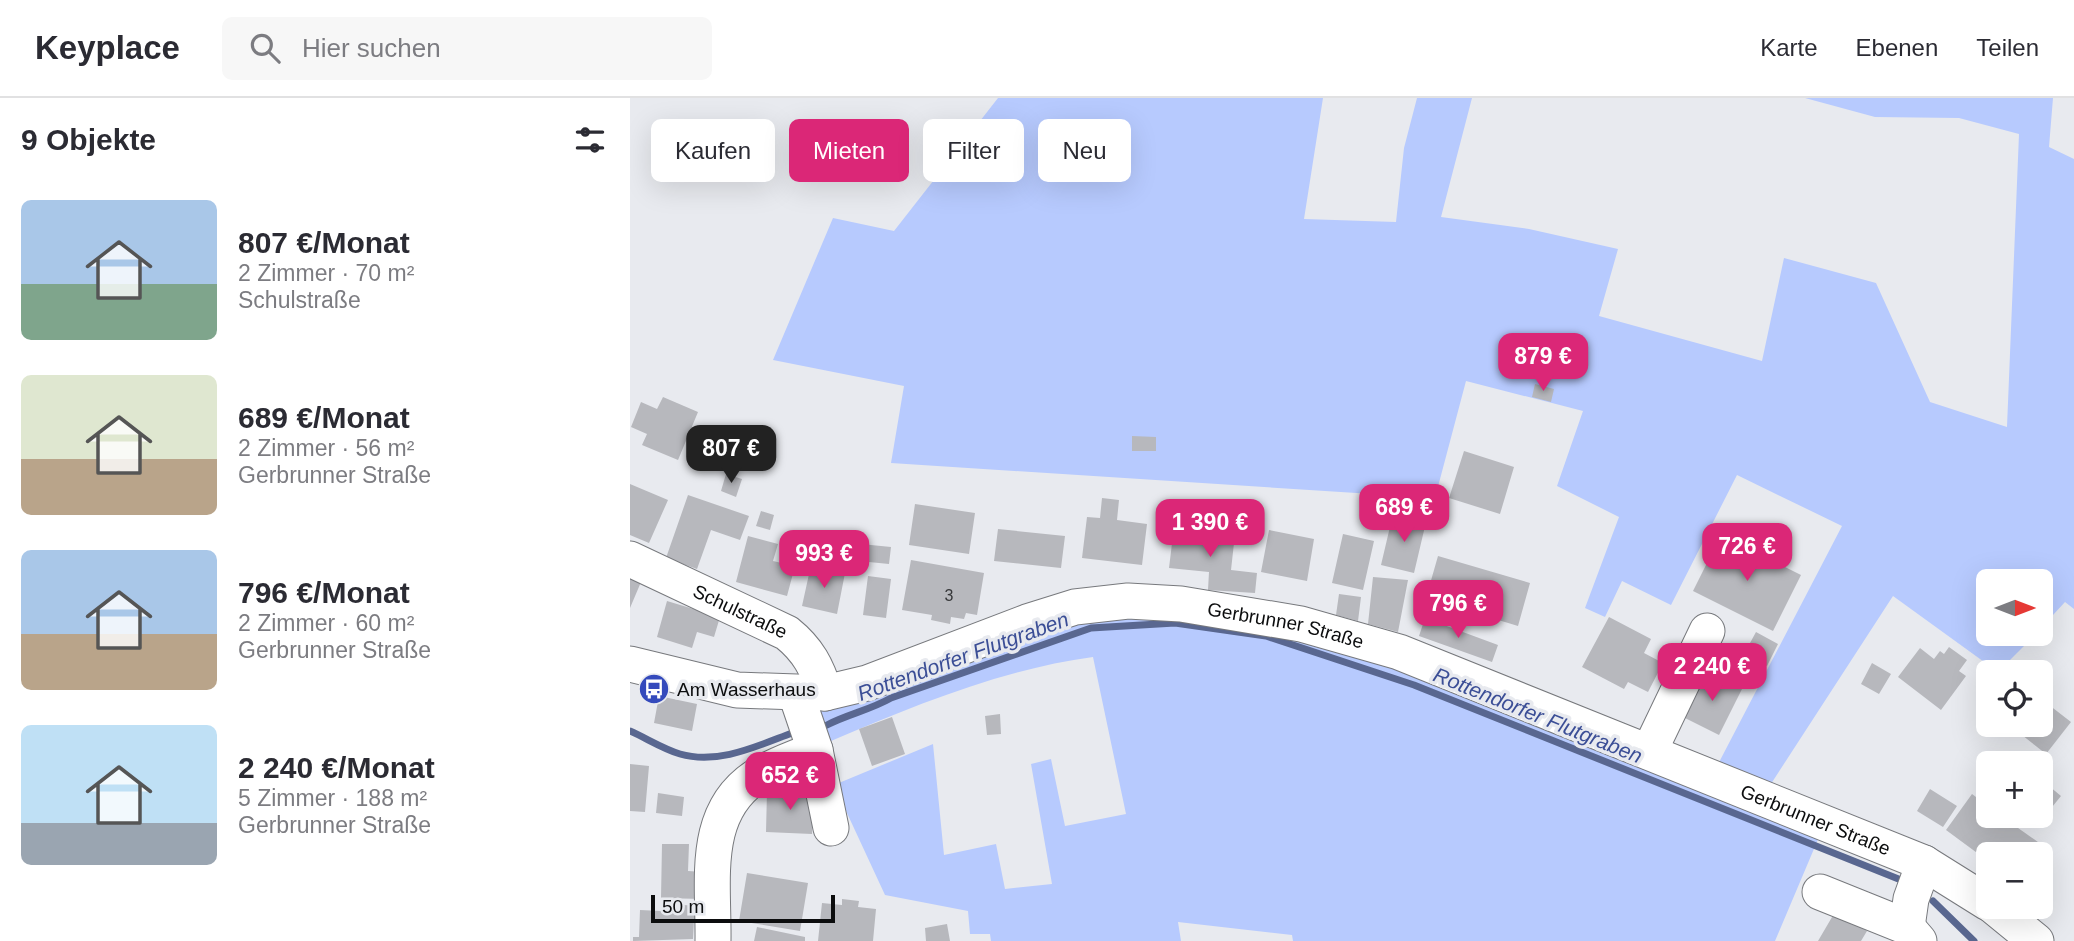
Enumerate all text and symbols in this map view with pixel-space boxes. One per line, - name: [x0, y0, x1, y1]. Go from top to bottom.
- search box: [222, 17, 712, 80]
- text: Keyplace: [35, 29, 180, 66]
- icon: search: [246, 29, 284, 67]
- text: Hier suchen: [302, 33, 441, 63]
- text: Karte: [1760, 34, 1818, 61]
- text: Ebenen: [1856, 34, 1938, 61]
- text: Teilen: [1976, 34, 2039, 61]
- chip: Kaufen: [651, 119, 775, 182]
- chip: Mieten: [789, 119, 909, 182]
- chip: Filter: [923, 119, 1024, 182]
- chip: Neu: [1038, 119, 1131, 182]
- icon: filters: [571, 121, 609, 159]
- text: 9 Objekte: [21, 123, 156, 156]
- text: 807 €/Monat: [238, 226, 410, 259]
- icon: home: [77, 228, 161, 312]
- text: 2 Zimmer · 70 m²: [238, 260, 414, 286]
- text: Schulstraße: [238, 287, 361, 313]
- pin: 879 €: [1494, 334, 1592, 393]
- text: 879 €: [1514, 343, 1572, 369]
- text: 689 €/Monat: [238, 401, 410, 434]
- icon: home: [77, 403, 161, 487]
- pin: 807 €: [682, 426, 780, 485]
- text: 2 Zimmer · 56 m²: [238, 435, 414, 461]
- text: 807 €: [702, 435, 760, 461]
- text: Gerbrunner Straße: [238, 462, 431, 488]
- pin: 689 €: [1355, 484, 1453, 544]
- text: 689 €: [1375, 494, 1433, 520]
- pin: 1 390 €: [1145, 500, 1275, 559]
- text: 1 390 €: [1172, 509, 1248, 535]
- pin: 726 €: [1698, 524, 1796, 583]
- pin: 993 €: [775, 531, 873, 590]
- text: 726 €: [1718, 533, 1776, 559]
- text: 993 €: [795, 540, 853, 566]
- north arrow: [1976, 569, 2053, 646]
- map controls: [1976, 569, 2053, 919]
- text: 796 €/Monat: [238, 576, 410, 609]
- icon: home: [77, 578, 161, 662]
- street label: Schulstraße: [690, 580, 791, 642]
- pin: 796 €: [1409, 580, 1507, 640]
- house number: 3: [945, 587, 954, 604]
- text: 796 €: [1429, 590, 1487, 616]
- street label: Gerbrunner Straße: [1206, 598, 1366, 652]
- water label: Rottendorfer Flutgraben: [854, 607, 1072, 705]
- text: 2 Zimmer · 60 m²: [238, 610, 414, 636]
- text: Gerbrunner Straße: [238, 637, 431, 663]
- pin: 2 240 €: [1647, 644, 1777, 703]
- text: 2 240 €: [1674, 653, 1750, 679]
- button: locate: [1976, 660, 2053, 737]
- water label: Rottendorfer Flutgraben: [1430, 663, 1646, 767]
- bus stop icon: Am Wasserhaus: [637, 672, 671, 706]
- place label: Am Wasserhaus: [677, 679, 816, 700]
- text: 2 240 €/Monat: [238, 751, 435, 784]
- button: +: [1976, 751, 2053, 828]
- pin: 652 €: [741, 752, 839, 812]
- icon: home: [77, 753, 161, 837]
- text: 652 €: [761, 762, 819, 788]
- street label: Gerbrunner Straße: [1738, 780, 1894, 859]
- text: 5 Zimmer · 188 m²: [238, 785, 427, 811]
- text: Gerbrunner Straße: [238, 812, 431, 838]
- button: −: [1976, 842, 2053, 919]
- scale bar: [651, 892, 835, 924]
- text: 50 m: [662, 896, 704, 917]

